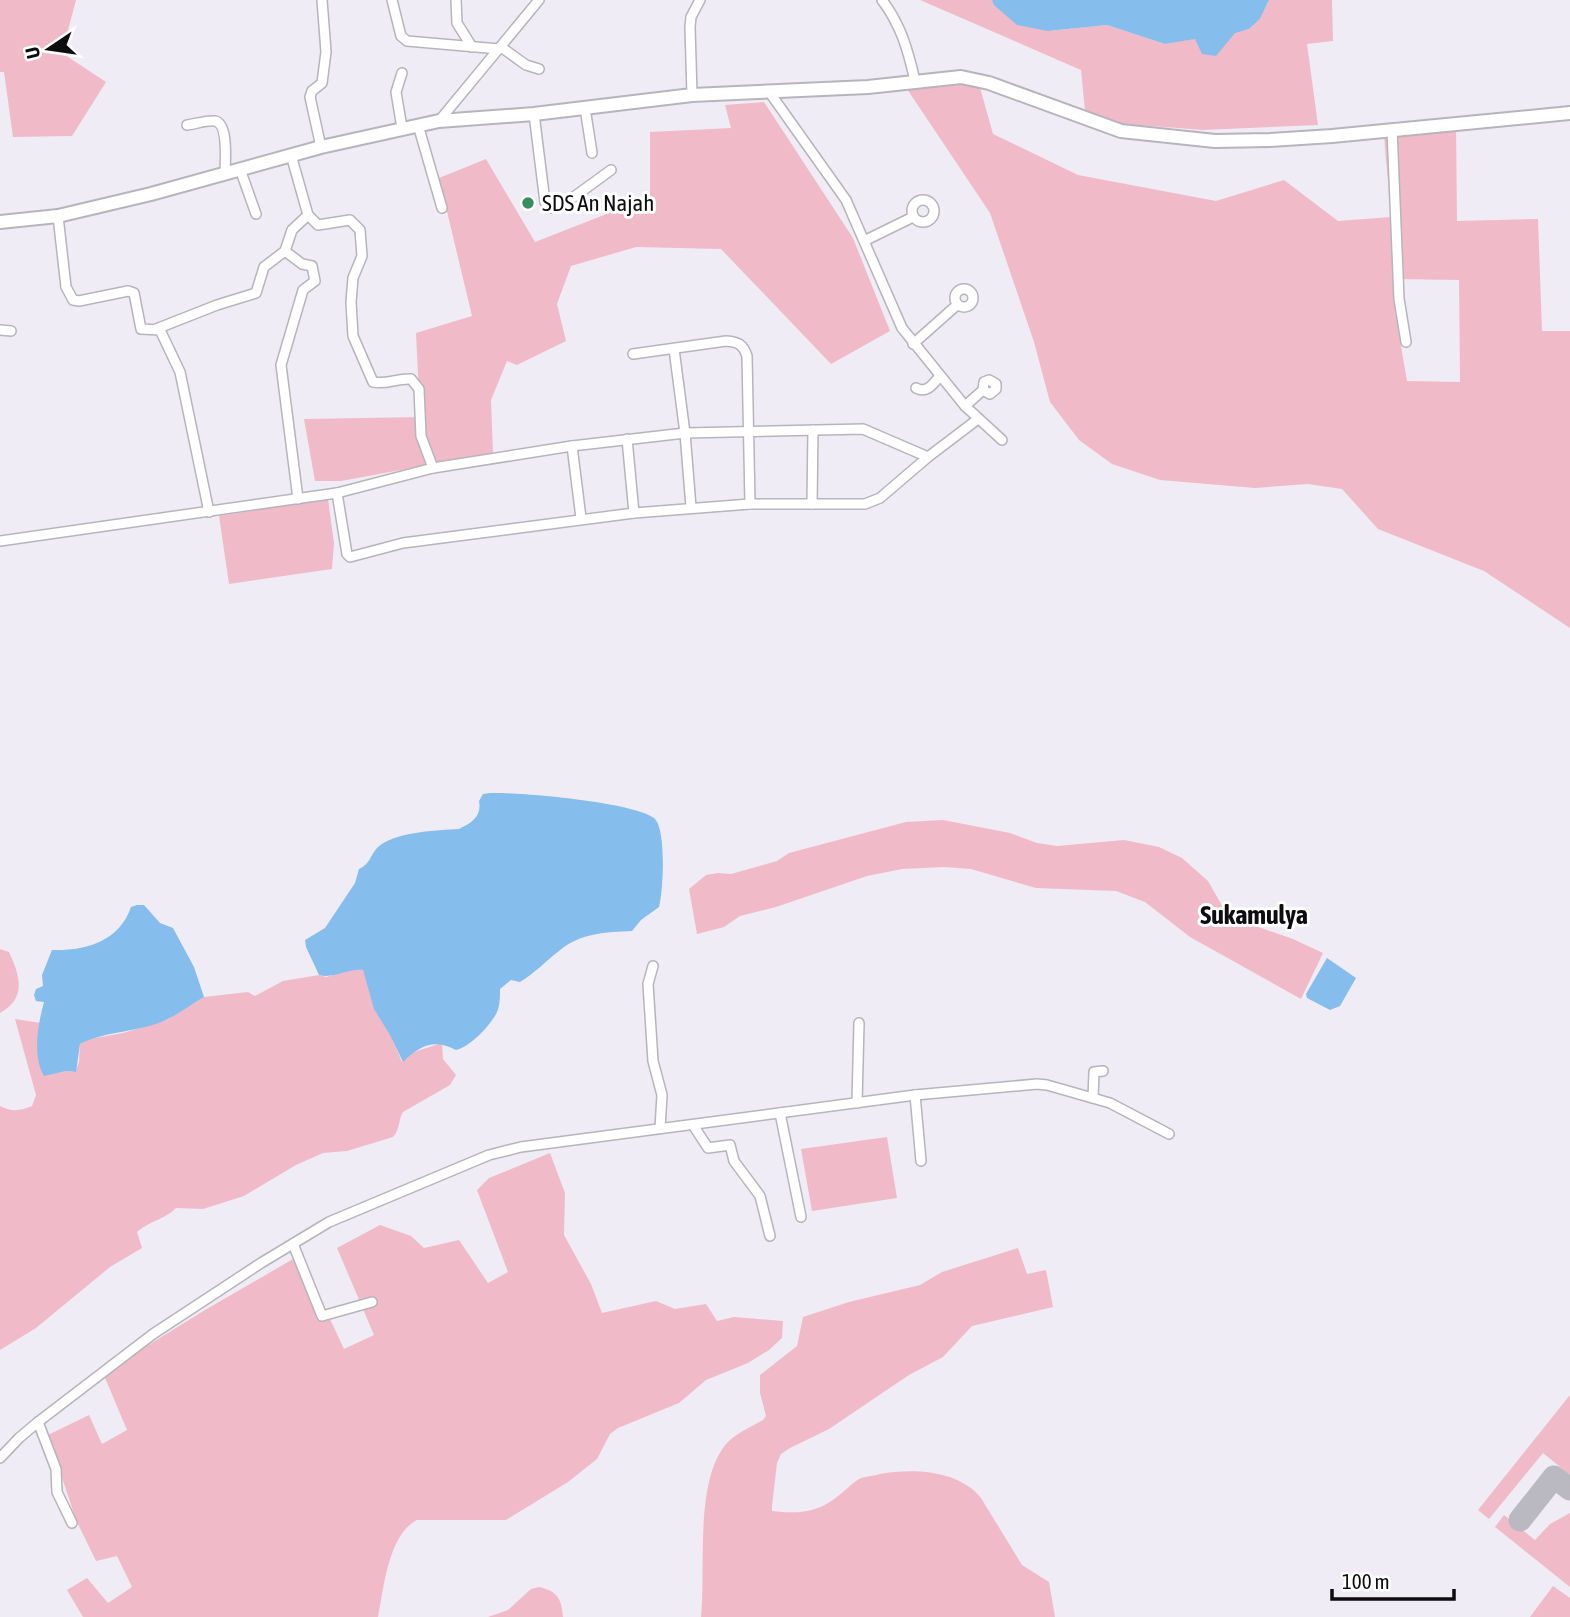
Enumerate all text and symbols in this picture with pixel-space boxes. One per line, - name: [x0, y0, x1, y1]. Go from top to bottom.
- north arrow: [14, 14, 84, 84]
- text: U: [20, 45, 44, 61]
- place label: SDS An Najah: [542, 190, 654, 216]
- marker: SDS An Najah: [520, 195, 536, 211]
- district label: Sukamulya: [1200, 900, 1308, 930]
- scale bar: [1332, 1558, 1454, 1602]
- text: 100 m: [1342, 1569, 1390, 1593]

